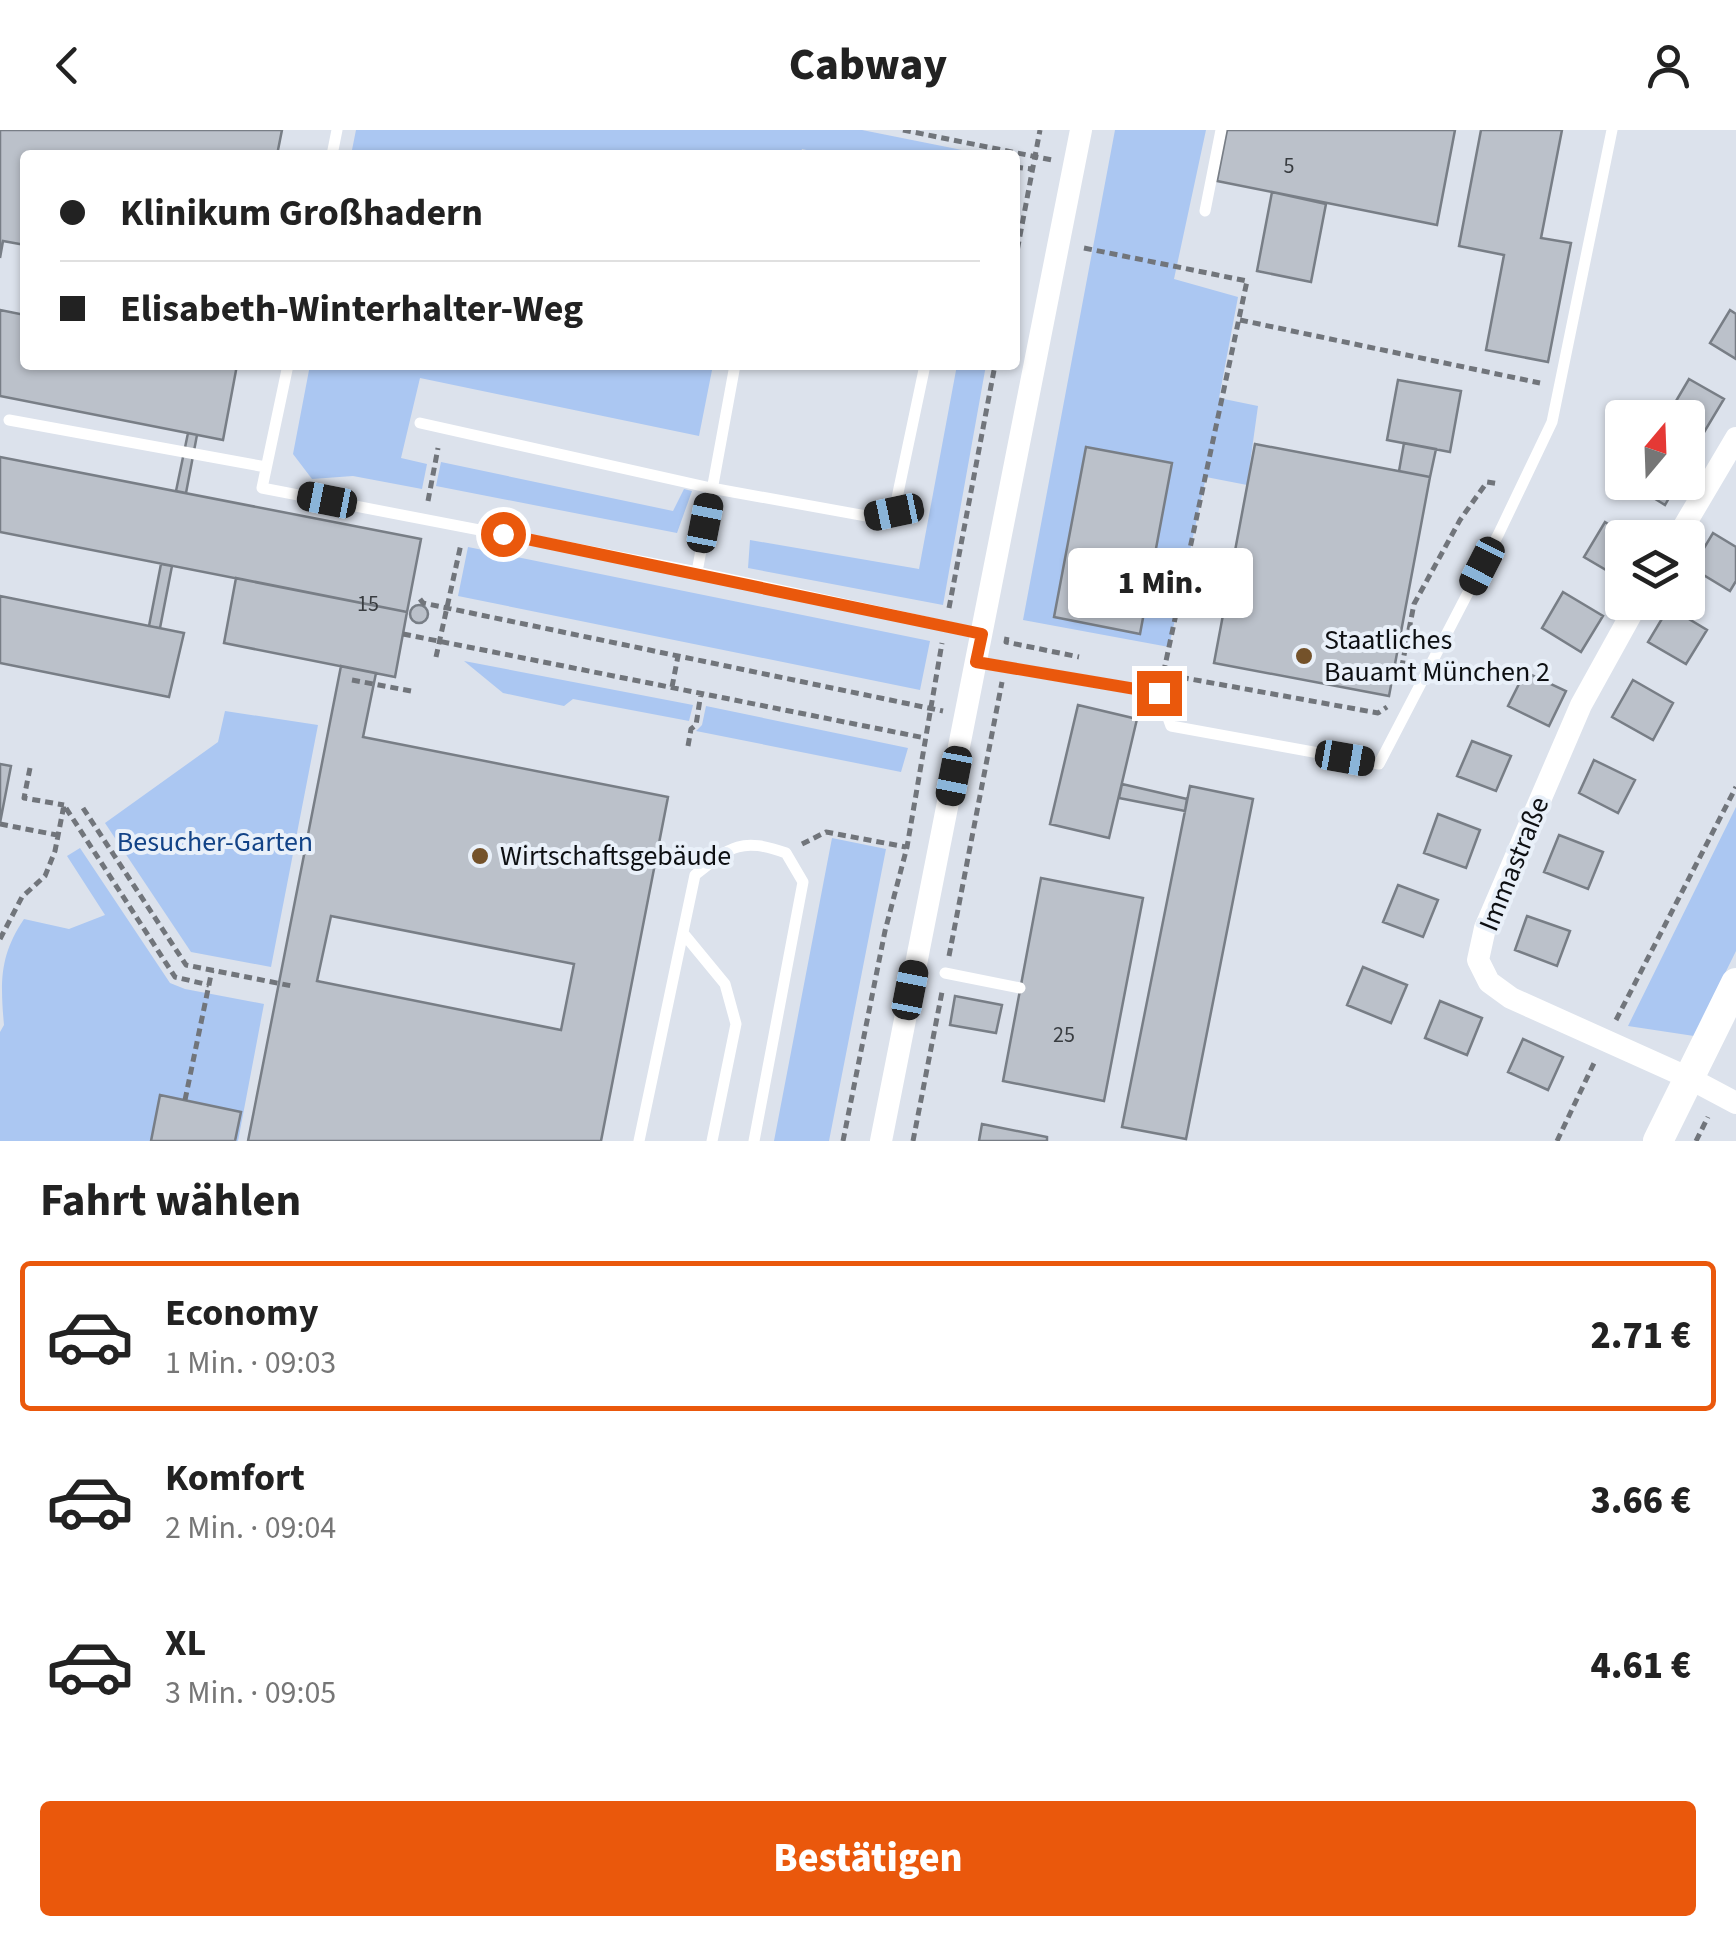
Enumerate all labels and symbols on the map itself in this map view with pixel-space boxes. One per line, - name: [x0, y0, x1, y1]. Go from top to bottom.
- house number: 5: [1284, 150, 1294, 182]
- north arrow: [1605, 400, 1705, 500]
- car: [295, 480, 359, 520]
- car: [685, 491, 725, 555]
- car: [862, 491, 926, 533]
- route start: [481, 512, 526, 557]
- car: [1455, 532, 1509, 600]
- callout: 1 Min.: [1066, 548, 1252, 618]
- house number: 15: [357, 588, 379, 620]
- place label: Staatliches Bauamt München 2: [1324, 620, 1550, 692]
- marker: Staatliches Bauamt München 2: [1293, 645, 1315, 667]
- route end: [1137, 671, 1182, 716]
- car: [1313, 738, 1377, 778]
- car: [934, 744, 974, 808]
- street label: Immastraße: [1469, 791, 1559, 937]
- park label: Besucher-Garten: [117, 822, 313, 862]
- place label: Wirtschaftsgebäude: [500, 836, 731, 876]
- marker: Wirtschaftsgebäude: [469, 845, 491, 867]
- car: [890, 958, 930, 1022]
- house number: 25: [1053, 1019, 1075, 1051]

